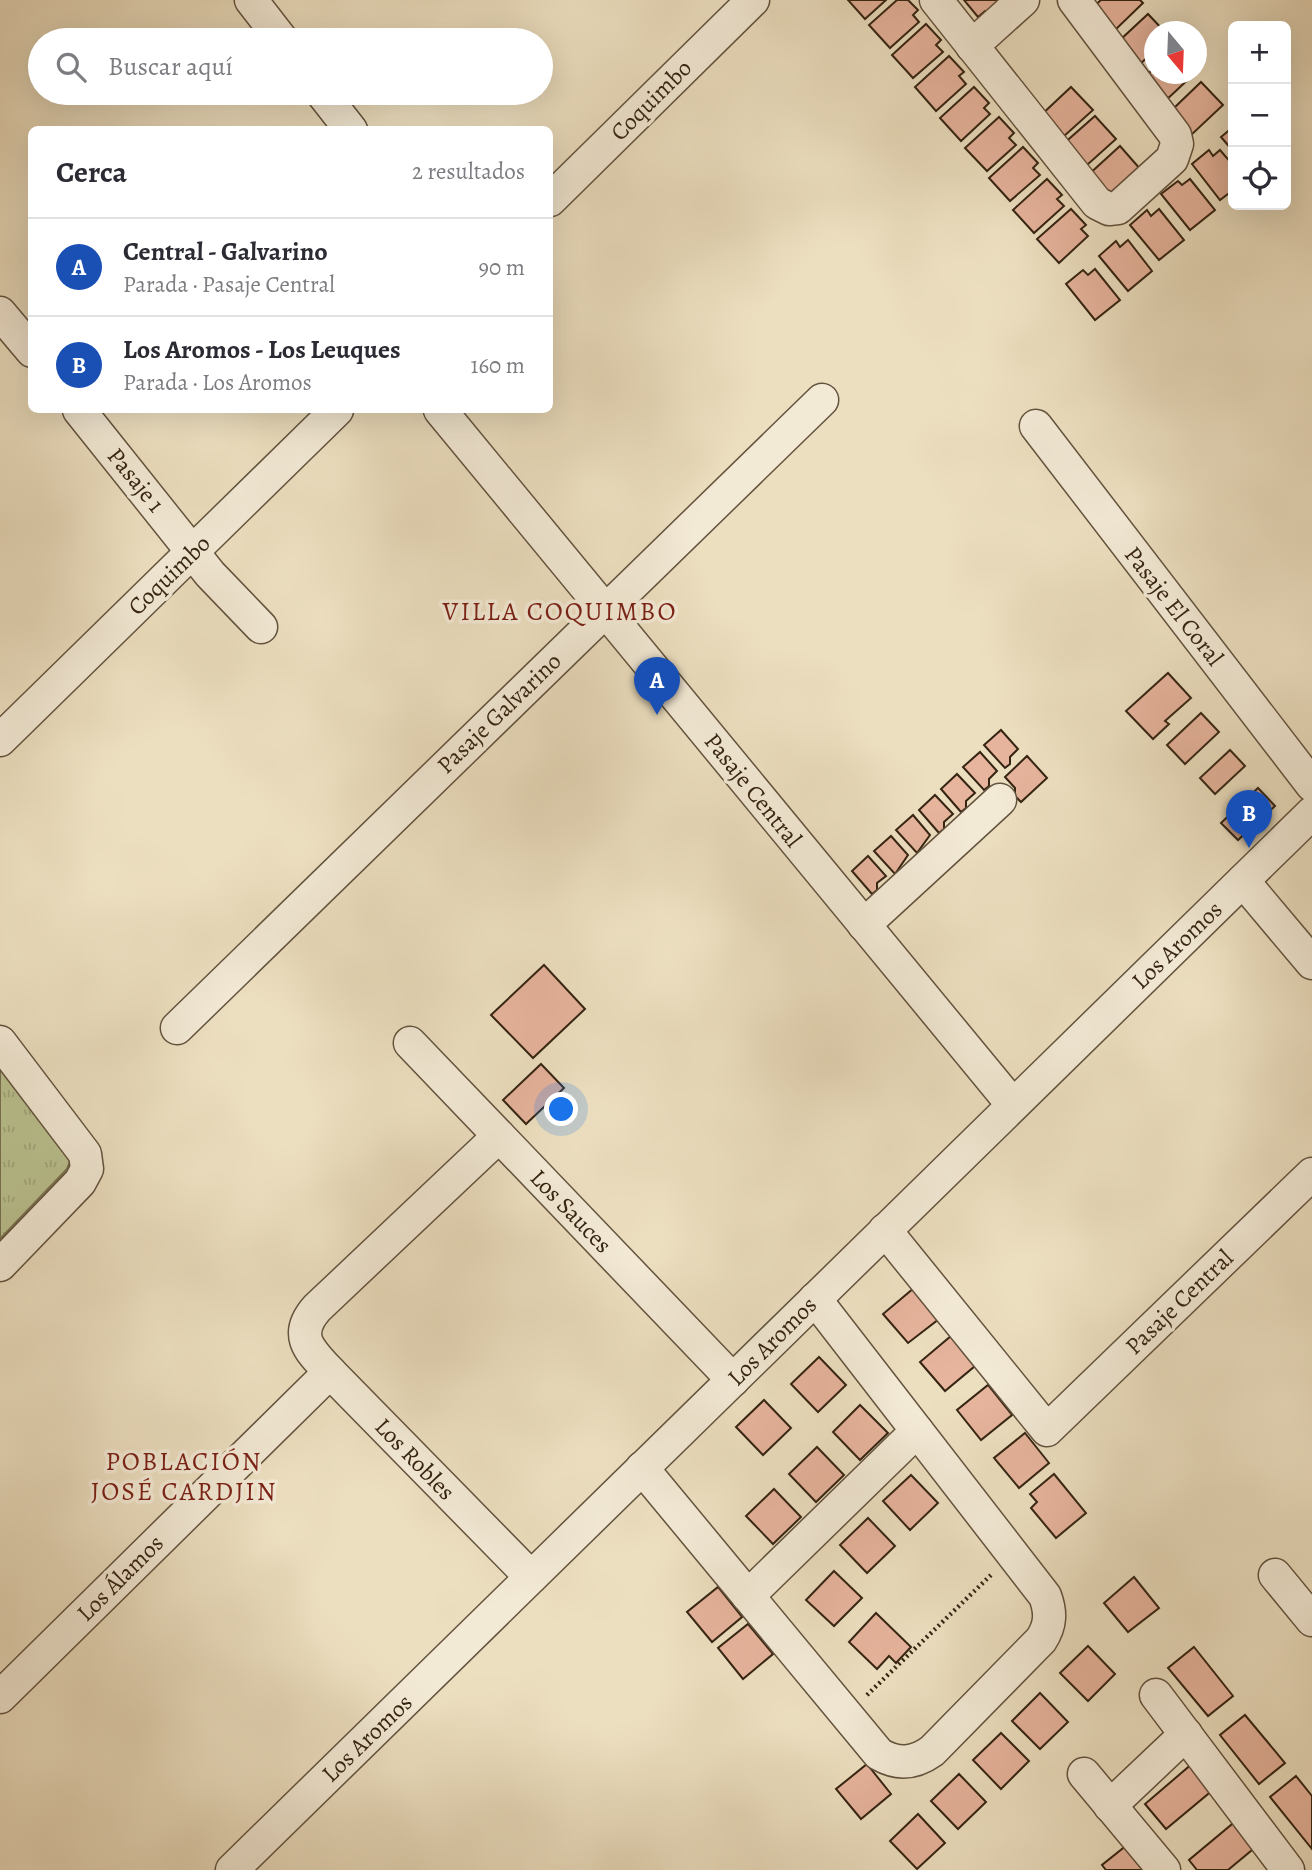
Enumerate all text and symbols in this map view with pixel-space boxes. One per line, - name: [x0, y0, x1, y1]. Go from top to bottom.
- north arrow: [1144, 21, 1207, 84]
- map controls: [1228, 21, 1291, 210]
- button: +: [1228, 21, 1291, 84]
- search box: [28, 28, 553, 105]
- icon: search: [52, 48, 90, 86]
- text: Buscar aquí: [108, 49, 233, 84]
- street label: Coquimbo: [603, 52, 699, 148]
- button: −: [1228, 84, 1291, 147]
- button: locate: [1228, 147, 1291, 210]
- text: Cerca: [56, 152, 127, 192]
- text: 2 resultados: [412, 156, 525, 187]
- text: Central - Galvarino: [123, 234, 328, 269]
- text: A: [72, 252, 86, 283]
- text: 90 m: [479, 252, 525, 283]
- text: Parada · Pasaje Central: [123, 269, 335, 300]
- text: Los Aromos - Los Leuques: [123, 332, 401, 367]
- text: B: [72, 350, 86, 381]
- text: 160 m: [471, 350, 525, 381]
- text: Parada · Los Aromos: [123, 367, 312, 398]
- street label: Pasaje 1: [100, 441, 172, 519]
- street label: Coquimbo: [121, 528, 217, 622]
- street label: Pasaje El Coral: [1117, 540, 1231, 673]
- district label: VILLA COQUIMBO: [442, 594, 677, 629]
- street label: Pasaje Galvarino: [430, 645, 568, 781]
- pin: A: [634, 657, 680, 715]
- street label: Pasaje Central: [697, 726, 809, 854]
- pin: B: [1226, 790, 1272, 848]
- street label: Los Aromos: [1125, 894, 1229, 996]
- your location: [544, 1092, 578, 1126]
- street label: Los Sauces: [523, 1162, 619, 1260]
- street label: Pasaje Central: [1118, 1242, 1240, 1362]
- street label: Los Aromos: [720, 1289, 824, 1393]
- street label: Los Robles: [368, 1411, 462, 1507]
- district label: POBLACIÓN JOSÉ CARDJIN: [91, 1444, 277, 1509]
- street label: Los Álamos: [70, 1528, 170, 1628]
- street label: Los Aromos: [315, 1687, 419, 1789]

